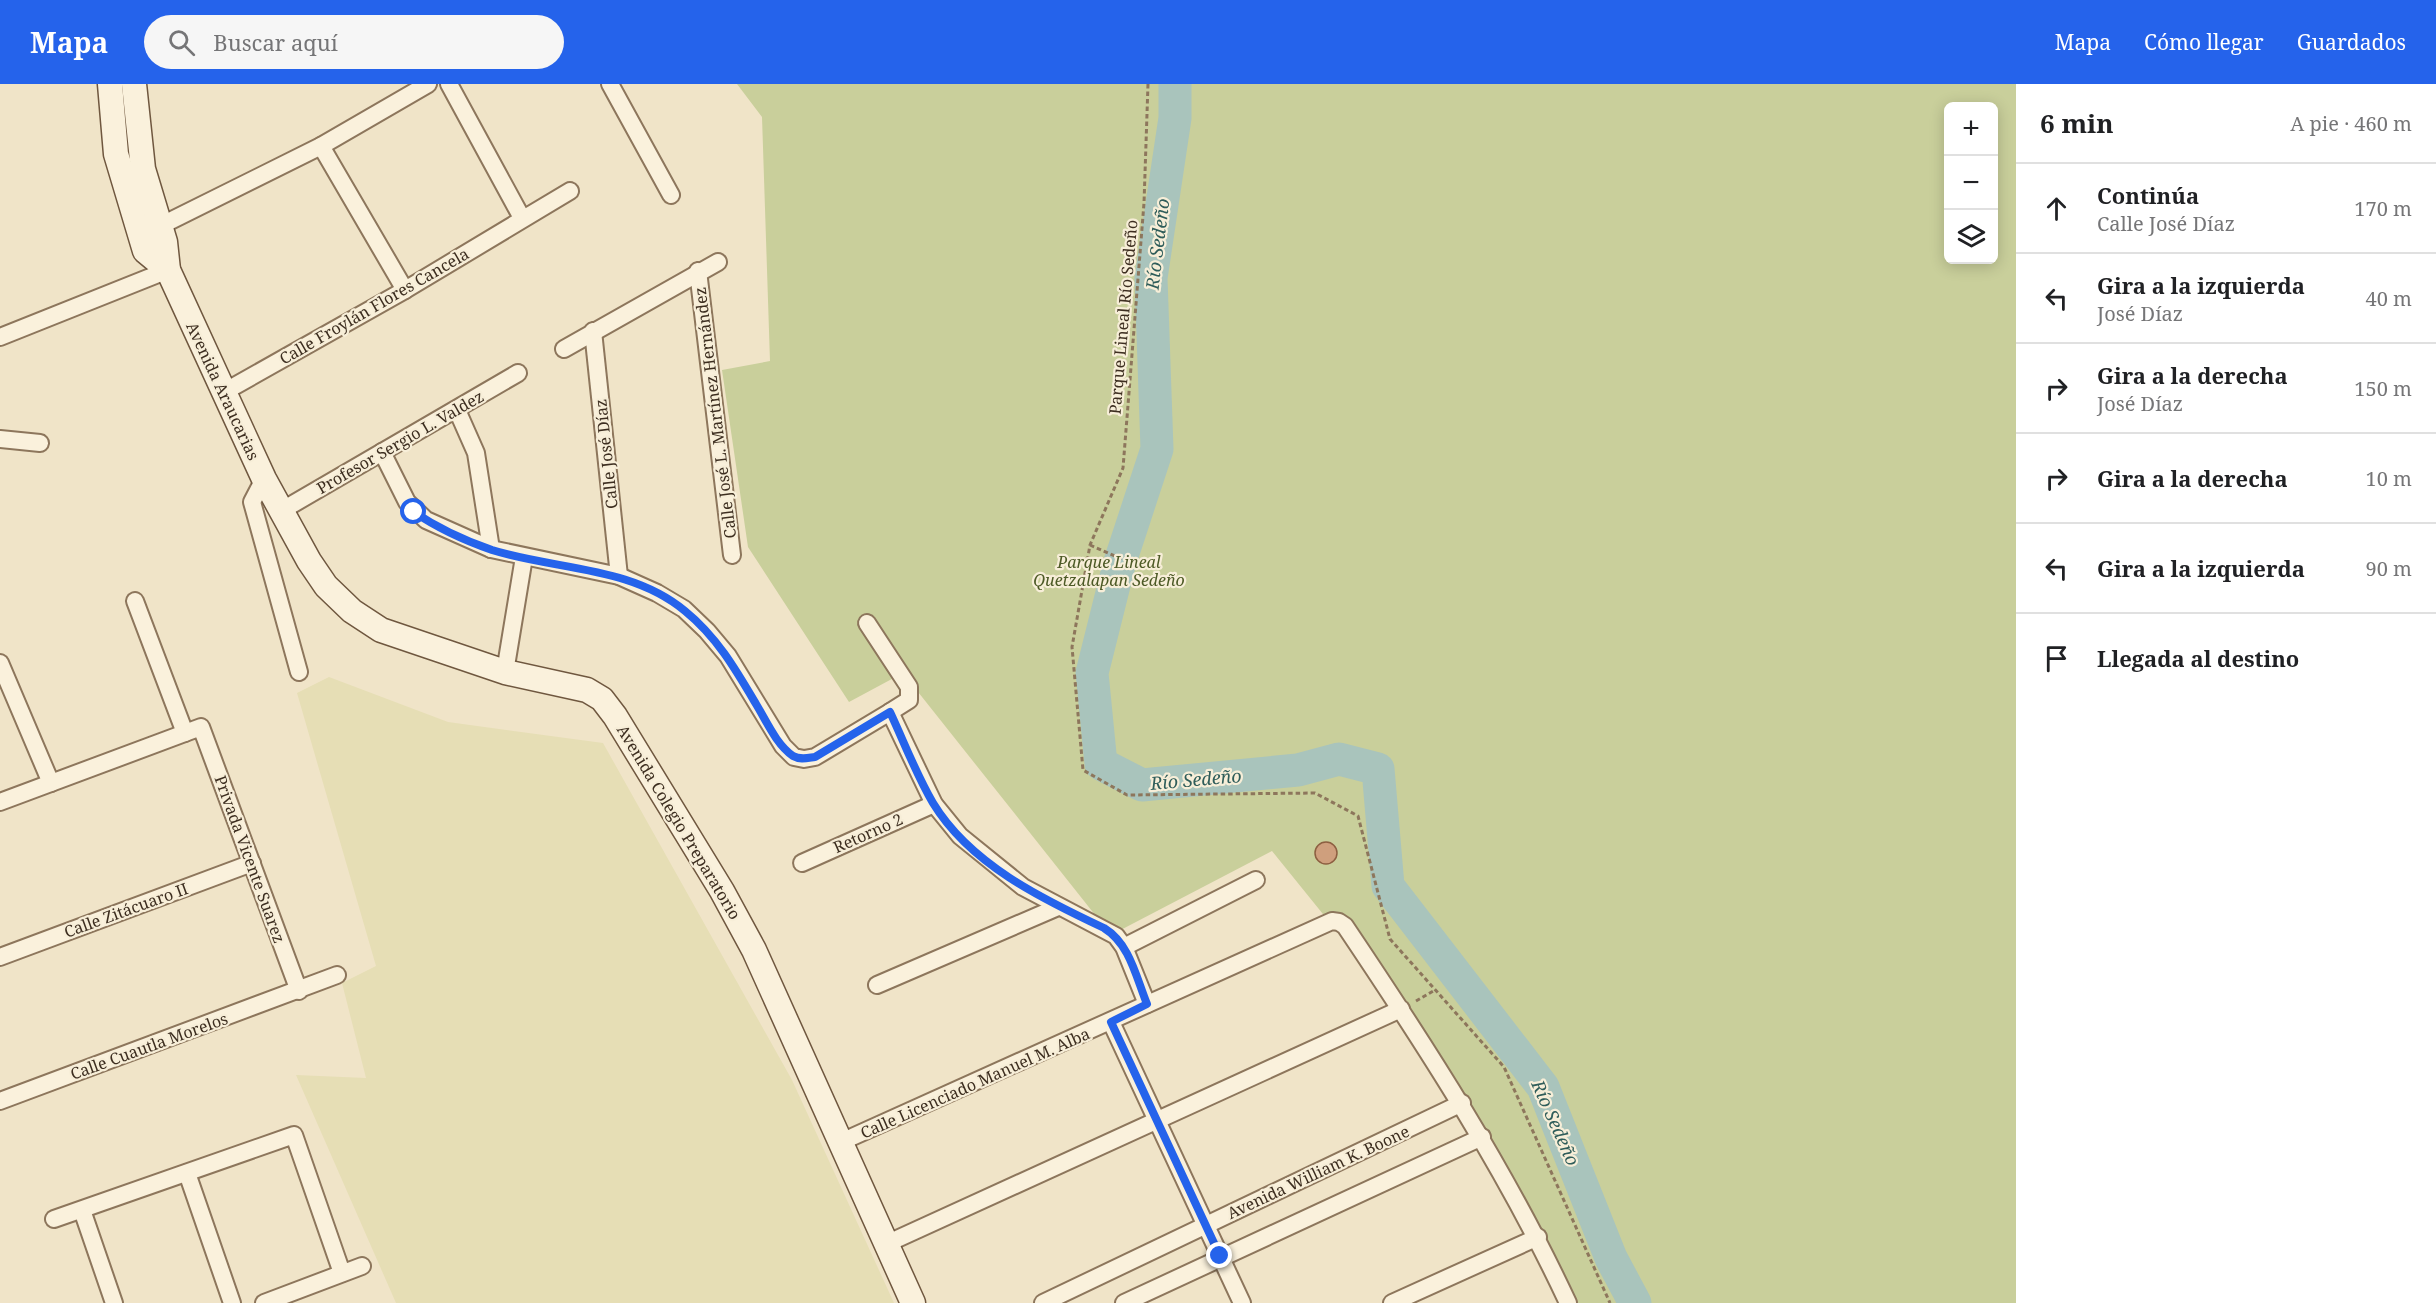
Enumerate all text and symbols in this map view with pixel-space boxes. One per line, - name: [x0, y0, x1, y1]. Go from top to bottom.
- search box: [144, 15, 564, 69]
- text: Mapa: [30, 23, 108, 61]
- icon: search: [165, 26, 198, 59]
- text: Buscar aquí: [213, 27, 338, 57]
- text: Mapa: [2055, 28, 2111, 56]
- text: Cómo llegar: [2144, 28, 2264, 56]
- text: Guardados: [2297, 28, 2406, 56]
- map controls: [1944, 102, 1998, 264]
- button: +: [1944, 102, 1998, 156]
- text: 6 min: [2040, 105, 2114, 141]
- text: A pie · 460 m: [2290, 110, 2412, 137]
- button: −: [1944, 156, 1998, 210]
- text: Continúa: [2097, 180, 2199, 210]
- icon: ahead: [2040, 192, 2073, 225]
- text: 170 m: [2354, 195, 2412, 222]
- water label: Río Sedeño: [1139, 197, 1174, 292]
- button: layers: [1944, 210, 1998, 264]
- text: Calle José Díaz: [2097, 210, 2235, 237]
- street label: Parque Lineal Río Sedeño: [1104, 219, 1142, 415]
- street label: Calle Froylán Flores Cancela: [275, 243, 473, 369]
- text: Gira a la izquierda: [2097, 270, 2305, 300]
- icon: left: [2040, 282, 2073, 315]
- text: 40 m: [2366, 285, 2412, 312]
- street label: Calle José L. Martínez Hernández: [689, 286, 741, 540]
- text: José Díaz: [2097, 300, 2183, 327]
- street label: Avenida Araucarias: [181, 318, 265, 464]
- text: Gira a la derecha: [2097, 360, 2288, 390]
- icon: right: [2040, 372, 2073, 405]
- text: 150 m: [2354, 375, 2412, 402]
- street label: Profesor Sergio L. Valdez: [312, 385, 488, 499]
- text: José Díaz: [2097, 390, 2183, 417]
- street label: Calle José Díaz: [589, 398, 623, 510]
- icon: right: [2040, 462, 2073, 495]
- text: Gira a la derecha: [2097, 463, 2288, 493]
- text: 10 m: [2366, 465, 2412, 492]
- route start: [400, 498, 426, 524]
- park label: Parque Lineal Quetzalapan Sedeño: [1033, 551, 1185, 591]
- icon: left: [2040, 552, 2073, 585]
- text: Gira a la izquierda: [2097, 553, 2305, 583]
- text: 90 m: [2366, 555, 2412, 582]
- icon: arrive: [2040, 642, 2073, 675]
- text: Llegada al destino: [2097, 643, 2299, 673]
- street label: Avenida Colegio Preparatorio: [612, 720, 746, 924]
- water label: Río Sedeño: [1148, 763, 1243, 795]
- street label: Privada Vicente Suarez: [209, 772, 291, 946]
- street label: Retorno 2: [830, 808, 906, 858]
- street label: Calle Zitácuaro II: [61, 877, 191, 943]
- street label: Calle Cuautla Morelos: [67, 1007, 231, 1085]
- street label: Calle Licenciado Manuel M. Alba: [857, 1022, 1093, 1144]
- water label: Río Sedeño: [1526, 1075, 1585, 1169]
- street label: Avenida William K. Boone: [1223, 1120, 1413, 1224]
- route end: [1206, 1242, 1232, 1268]

